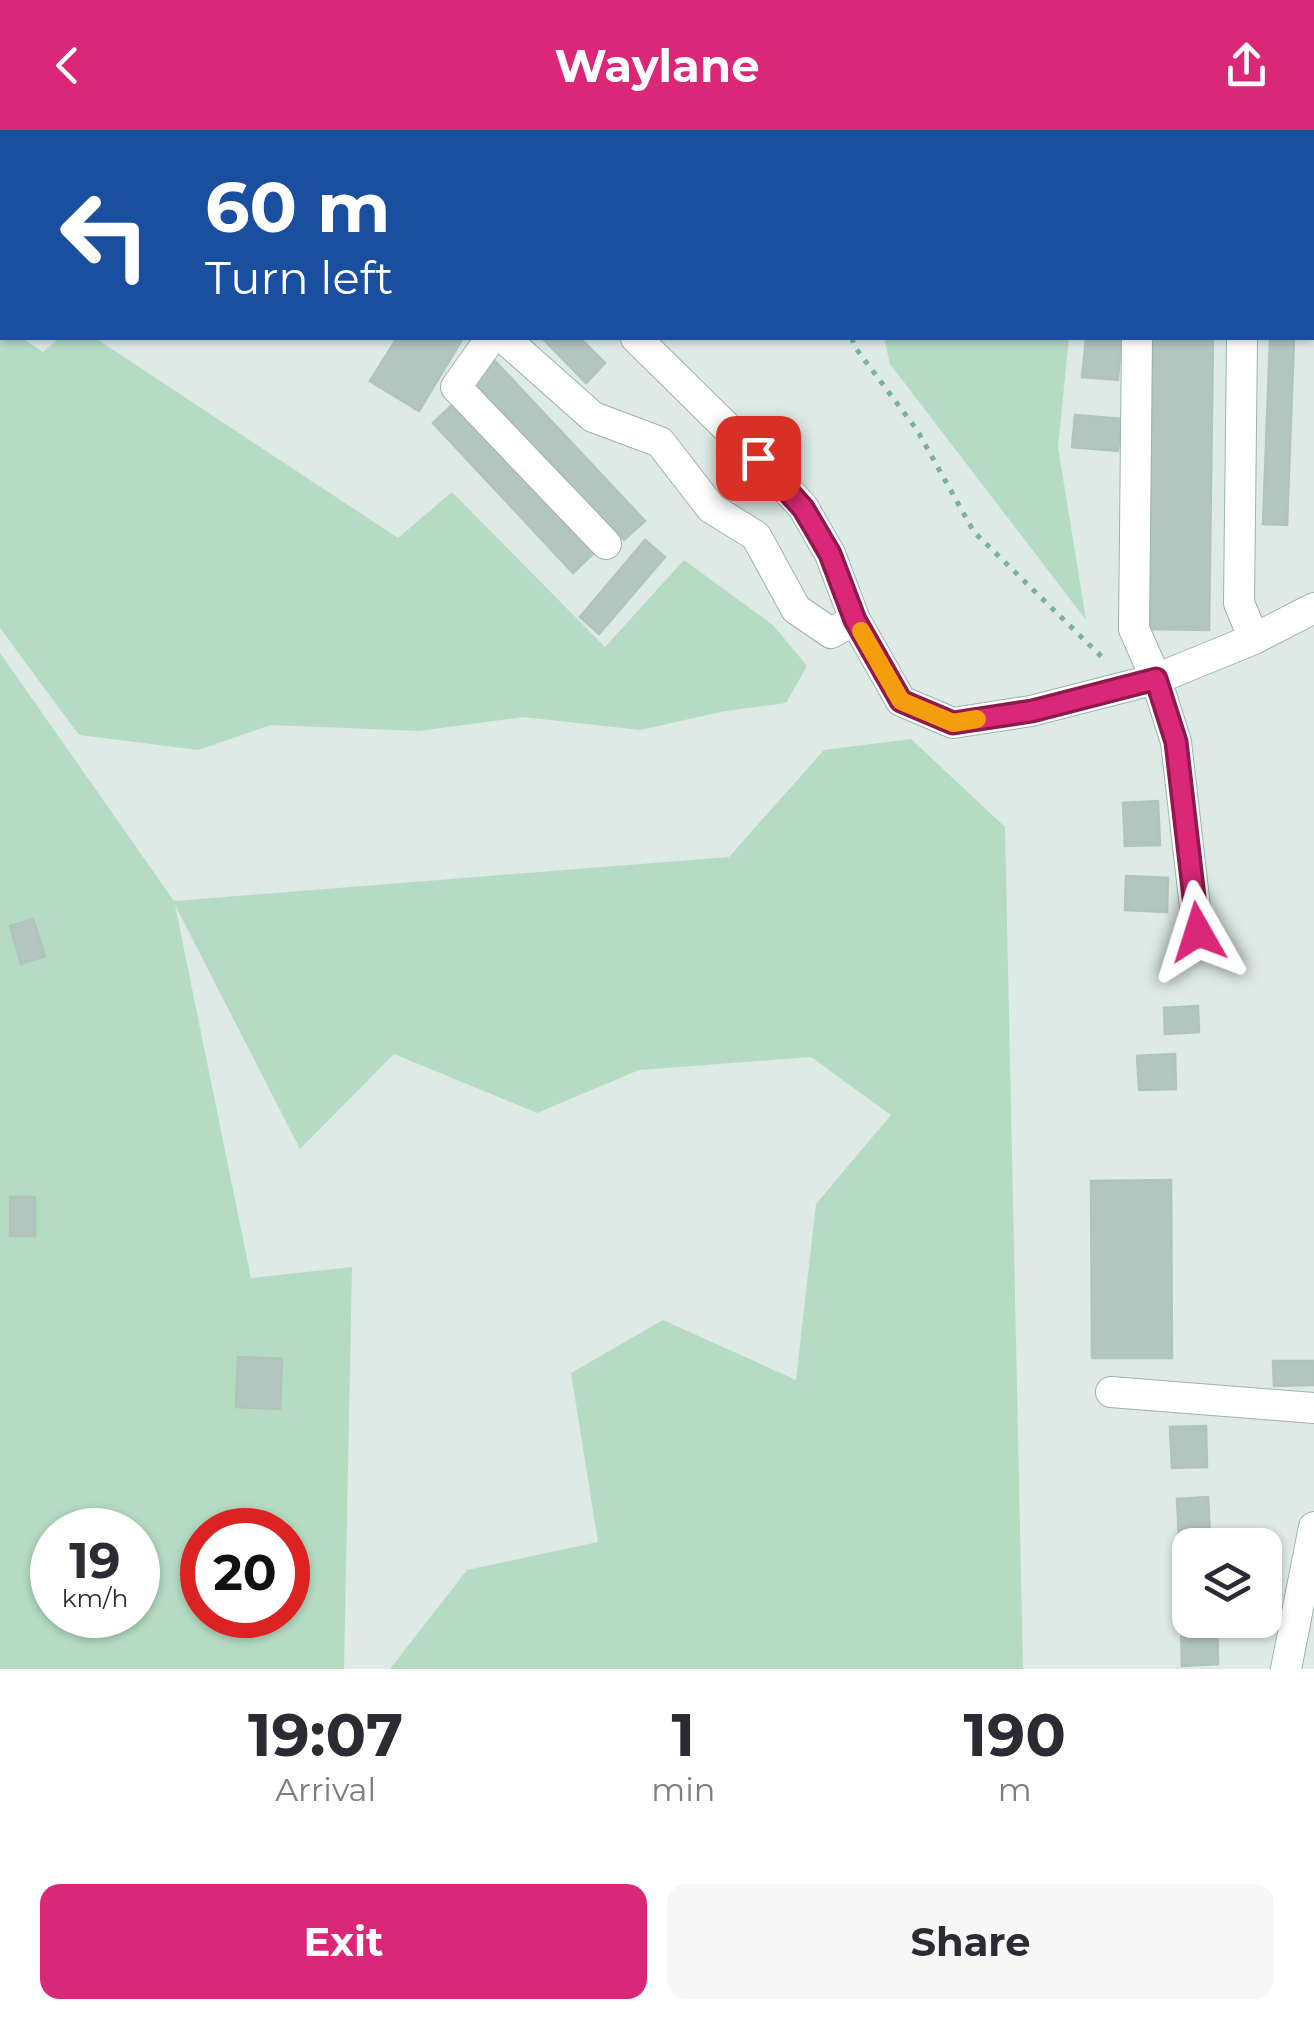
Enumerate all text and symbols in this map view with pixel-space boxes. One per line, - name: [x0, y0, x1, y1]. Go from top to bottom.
- icon: back: [40, 38, 95, 93]
- text: Waylane: [554, 38, 760, 93]
- icon: share: [1219, 38, 1274, 93]
- text: 60 m: [205, 164, 390, 250]
- icon: left: [40, 170, 170, 300]
- text: Turn left: [205, 250, 393, 305]
- pin: [716, 416, 801, 501]
- icon: arrive: [731, 431, 786, 486]
- position arrow: [1146, 880, 1250, 984]
- speed limit sign: 20: [180, 1508, 310, 1638]
- map controls: [1172, 1528, 1282, 1638]
- button: layers: [1172, 1528, 1282, 1638]
- text: 19: [69, 1530, 121, 1591]
- text: km/h: [62, 1583, 128, 1613]
- text: 19:07: [248, 1698, 403, 1771]
- text: 1: [672, 1698, 695, 1771]
- text: 190: [963, 1698, 1066, 1771]
- text: Arrival: [275, 1770, 376, 1809]
- text: min: [651, 1770, 715, 1809]
- text: m: [998, 1770, 1032, 1809]
- button: Exit: [40, 1884, 647, 1999]
- button: Share: [667, 1884, 1274, 1999]

